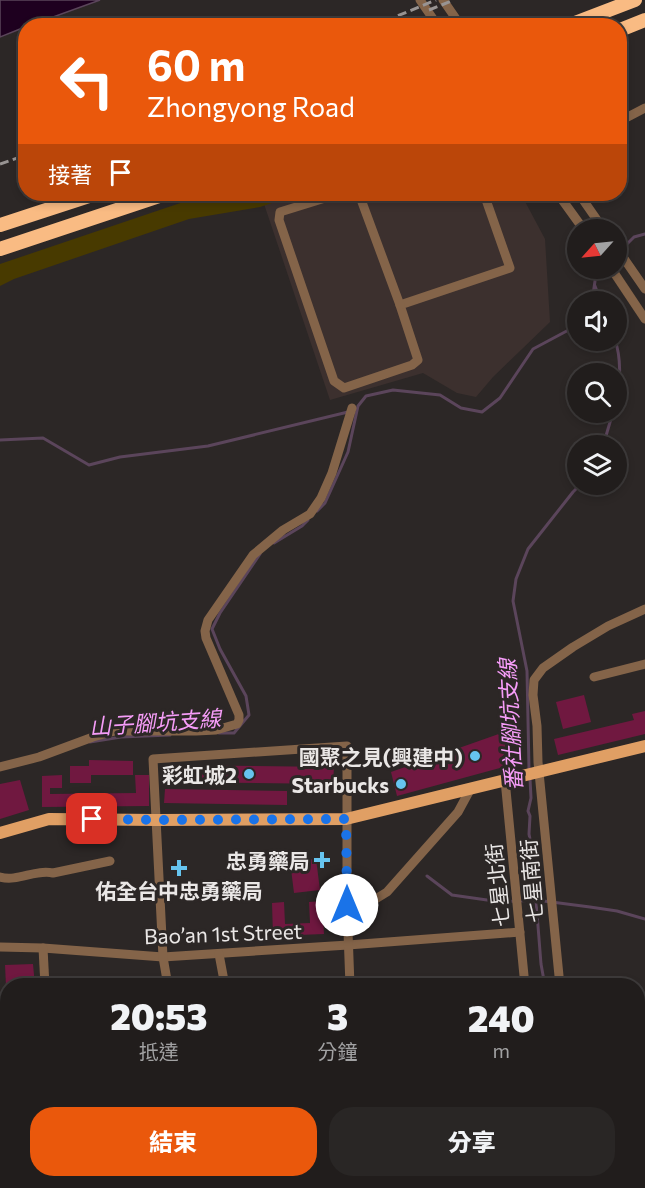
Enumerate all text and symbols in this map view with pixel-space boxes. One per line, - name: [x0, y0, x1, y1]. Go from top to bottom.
- text: 60 m: [147, 38, 246, 90]
- icon: left: [48, 42, 126, 120]
- text: Zhongyong Road: [147, 90, 355, 123]
- icon: arrive: [104, 156, 137, 189]
- text: 接著: [48, 161, 92, 188]
- north arrow: [567, 219, 627, 279]
- map controls: [567, 219, 627, 495]
- button: sound: [567, 291, 627, 351]
- button: search: [567, 363, 627, 423]
- button: layers: [567, 435, 627, 495]
- water label: 番社腳坑支線: [493, 655, 527, 792]
- water label: 山子腳坑支線: [88, 704, 225, 740]
- place label: 國聚之見(興建中): [299, 744, 463, 769]
- marker: 國聚之見(興建中): [468, 749, 482, 763]
- place label: 彩虹城2: [162, 762, 237, 787]
- marker: 彩虹城2: [242, 767, 256, 781]
- place label: Starbucks: [292, 772, 389, 797]
- marker: Starbucks: [394, 777, 408, 791]
- pin: [66, 793, 117, 844]
- icon: arrive: [75, 802, 108, 835]
- street label: 七星南街: [515, 838, 547, 924]
- street label: 七星北街: [480, 842, 514, 928]
- place label: 忠勇藥局: [226, 848, 310, 873]
- marker: 忠勇藥局: [315, 853, 329, 867]
- marker: 佑全台中忠勇藥局: [172, 861, 186, 875]
- position arrow: [315, 873, 379, 937]
- place label: 佑全台中忠勇藥局: [95, 878, 263, 903]
- street label: Bao’an 1st Street: [143, 918, 303, 948]
- text: 20:53: [110, 993, 207, 1037]
- text: 3: [327, 993, 348, 1037]
- text: 240: [468, 995, 535, 1039]
- text: m: [493, 1038, 510, 1062]
- text: 抵達: [139, 1039, 179, 1063]
- text: 分鐘: [318, 1039, 358, 1063]
- button: 結束: [30, 1107, 317, 1176]
- button: 分享: [329, 1107, 615, 1176]

